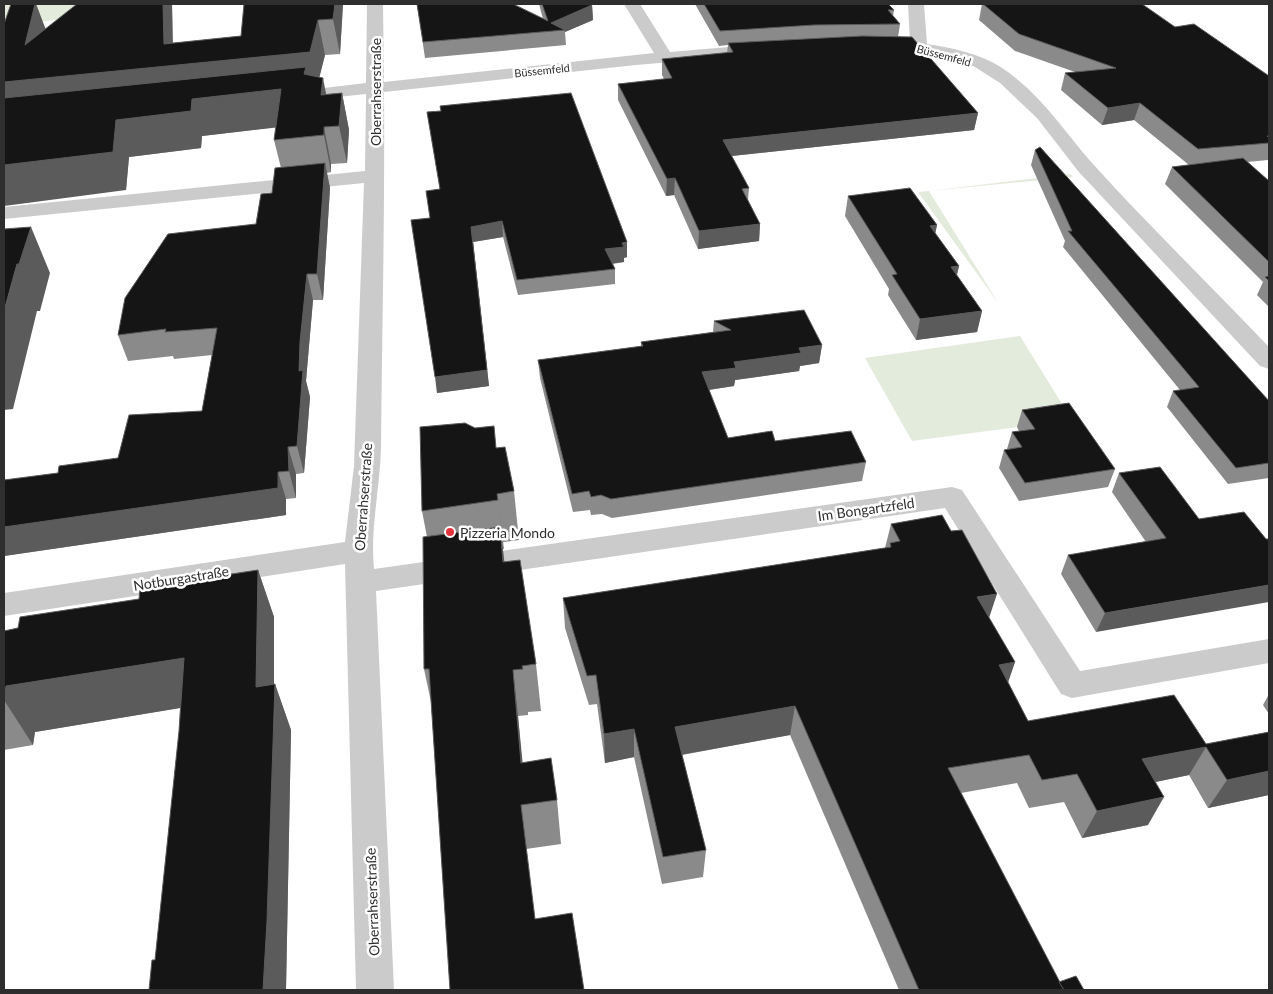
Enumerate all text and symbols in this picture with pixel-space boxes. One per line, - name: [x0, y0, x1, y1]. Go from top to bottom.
- street label: Oberrahserstraße: [367, 38, 384, 146]
- street label: Büssemfeld: [915, 42, 973, 68]
- street label: Büssemfeld: [514, 61, 570, 79]
- street label: Oberrahserstraße: [351, 442, 375, 552]
- street label: Im Bongartzfeld: [817, 494, 915, 524]
- place label: Pizzeria Mondo: [460, 524, 555, 541]
- marker: Pizzeria Mondo: [444, 526, 456, 538]
- street label: Notburgastraße: [132, 562, 230, 594]
- street label: Oberrahserstraße: [362, 848, 382, 956]

